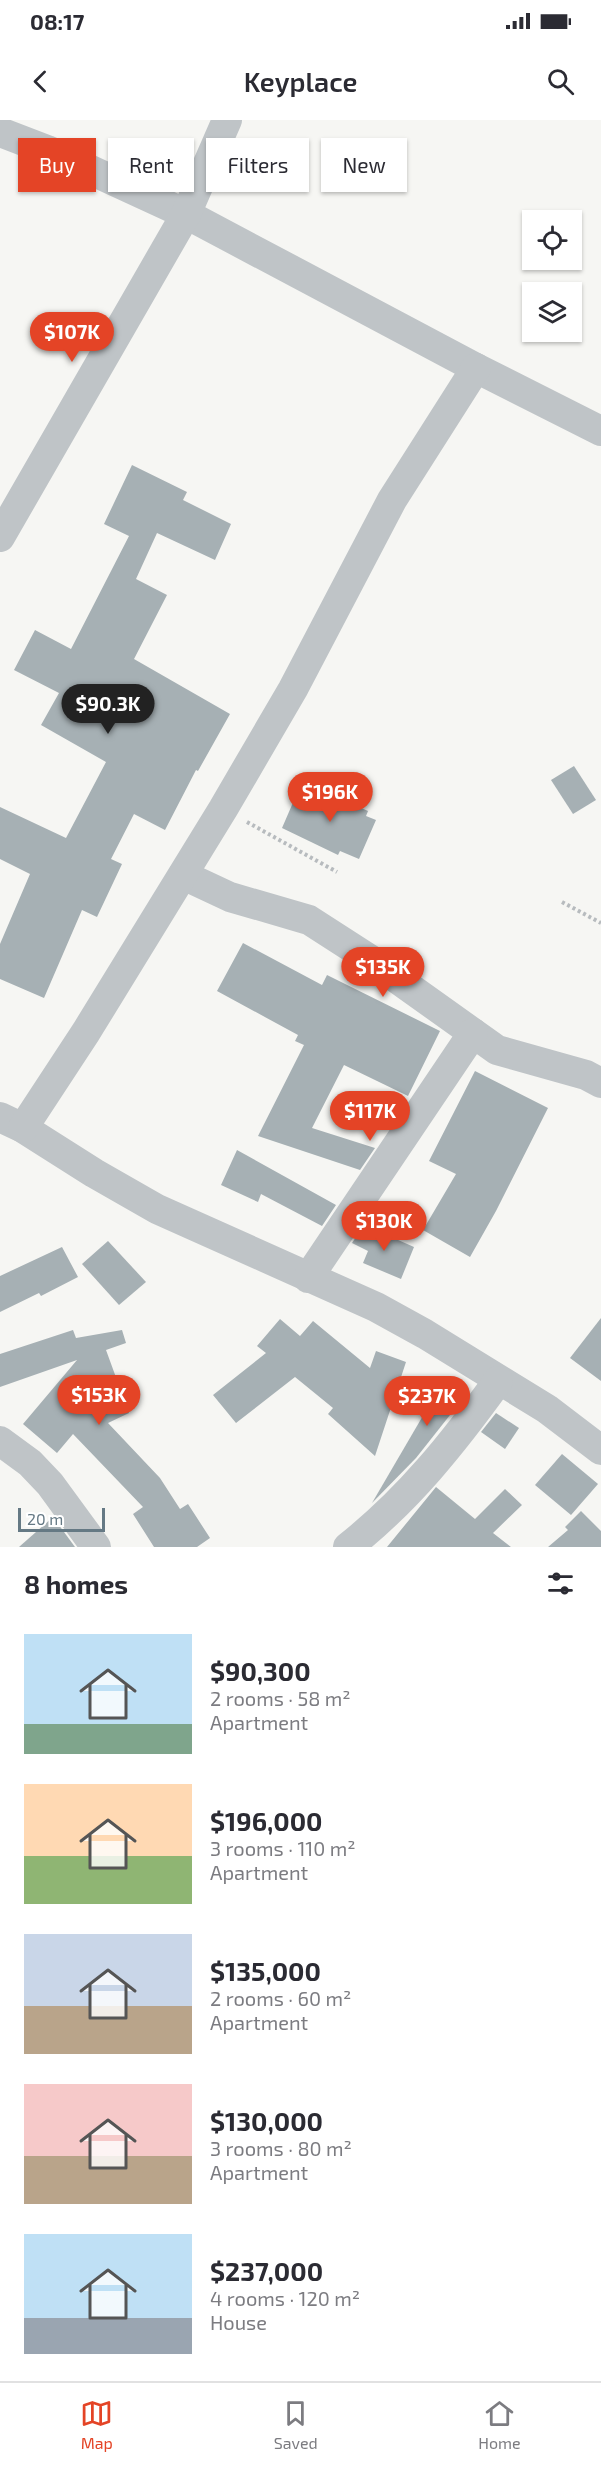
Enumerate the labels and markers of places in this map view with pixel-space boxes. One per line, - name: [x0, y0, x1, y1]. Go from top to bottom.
- pin: $107K: [30, 312, 114, 363]
- pin: $90.3K: [59, 684, 157, 735]
- pin: $196K: [288, 772, 372, 823]
- pin: $135K: [341, 947, 425, 998]
- pin: $117K: [328, 1091, 412, 1142]
- pin: $130K: [342, 1201, 426, 1252]
- pin: $153K: [57, 1375, 141, 1426]
- pin: $237K: [385, 1376, 469, 1427]

